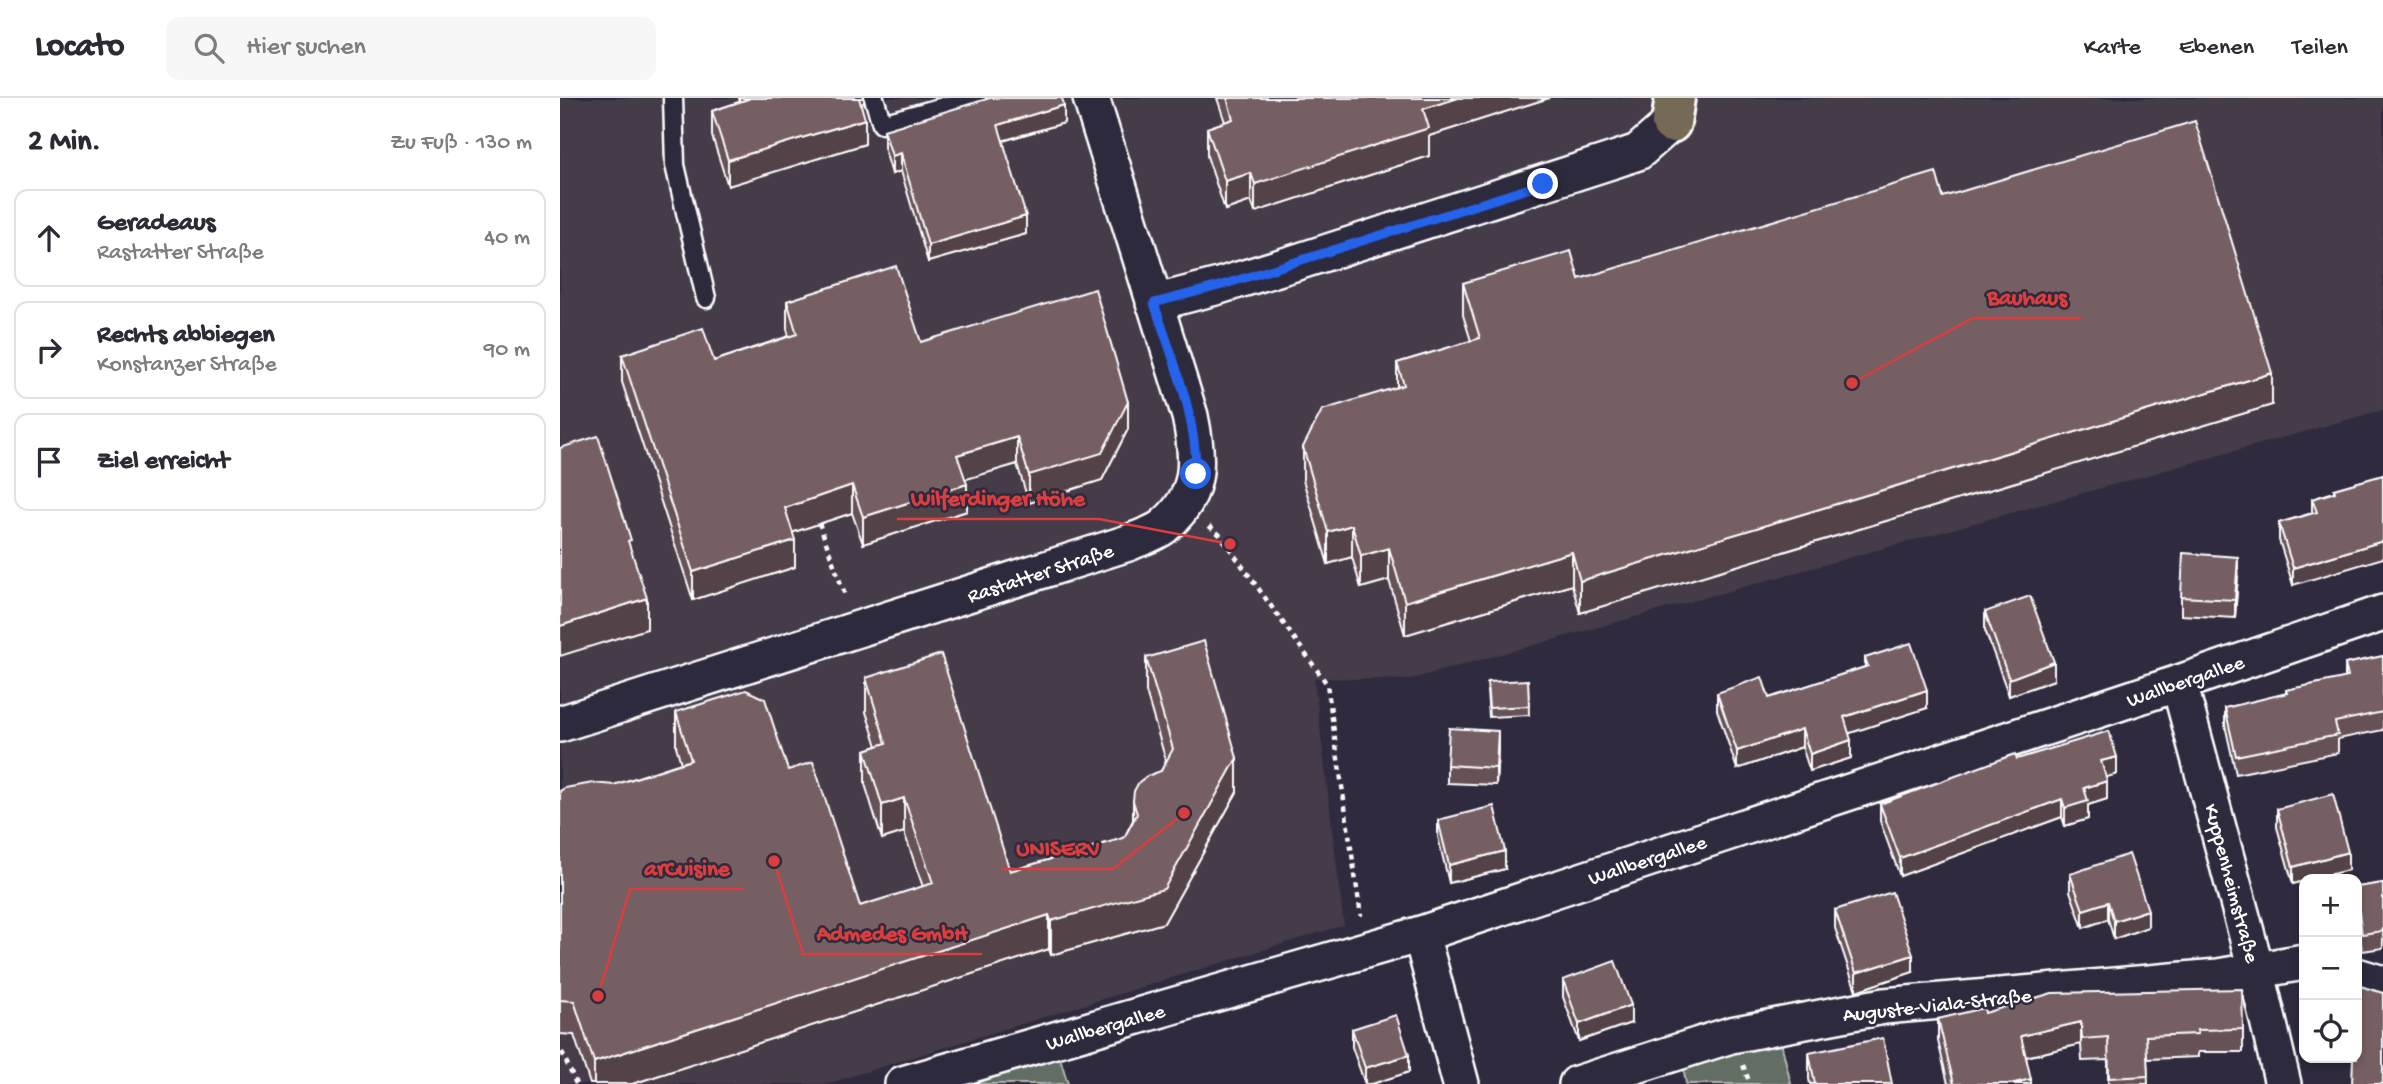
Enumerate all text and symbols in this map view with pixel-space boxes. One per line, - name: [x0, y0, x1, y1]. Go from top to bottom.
- search box: [166, 17, 656, 80]
- text: Locato: [35, 29, 124, 67]
- icon: search: [190, 29, 228, 67]
- text: Hier suchen: [246, 33, 366, 64]
- text: Karte: [2084, 34, 2141, 63]
- text: Ebenen: [2179, 34, 2254, 63]
- text: Teilen: [2292, 34, 2348, 63]
- text: 2 Min.: [28, 126, 101, 161]
- text: Zu Fuß · 130 m: [390, 130, 532, 157]
- route end: [1527, 168, 1558, 199]
- text: Geradeaus: [97, 209, 215, 240]
- icon: ahead: [30, 219, 68, 257]
- text: 40 m: [484, 225, 530, 252]
- text: Rastatter Straße: [97, 240, 264, 267]
- callout: Bauhaus: [1973, 274, 2081, 318]
- text: Bauhaus: [1986, 286, 2068, 313]
- text: Rechts abbiegen: [97, 321, 275, 352]
- icon: right: [30, 331, 68, 369]
- text: 90 m: [484, 337, 530, 364]
- text: Konstanzer Straße: [97, 352, 277, 379]
- icon: arrive: [30, 443, 68, 481]
- text: Ziel erreicht: [97, 447, 229, 478]
- route start: [1180, 458, 1211, 489]
- callout: Wilferdinger Höhe: [897, 475, 1099, 519]
- text: Wilferdinger Höhe: [910, 487, 1086, 514]
- street label: Rastatter Straße: [965, 540, 1118, 611]
- street label: Wallbergallee: [2124, 651, 2249, 715]
- street label: Kuppenheimstraße: [2196, 802, 2263, 967]
- callout: UNISERV: [1002, 825, 1113, 869]
- street label: Wallbergallee: [1586, 831, 1711, 893]
- text: UNISERV: [1016, 837, 1100, 864]
- callout: arCuisine: [630, 845, 744, 889]
- text: arCuisine: [643, 857, 731, 884]
- map controls: [2299, 874, 2362, 1063]
- button: +: [2299, 874, 2362, 937]
- callout: Admedes GmbH: [803, 910, 982, 954]
- text: Admedes GmbH: [816, 922, 968, 949]
- button: −: [2299, 937, 2362, 1000]
- street label: Auguste-Viala-Straße: [1842, 985, 2034, 1030]
- street label: Wallbergallee: [1044, 1000, 1169, 1058]
- button: locate: [2299, 1000, 2362, 1063]

